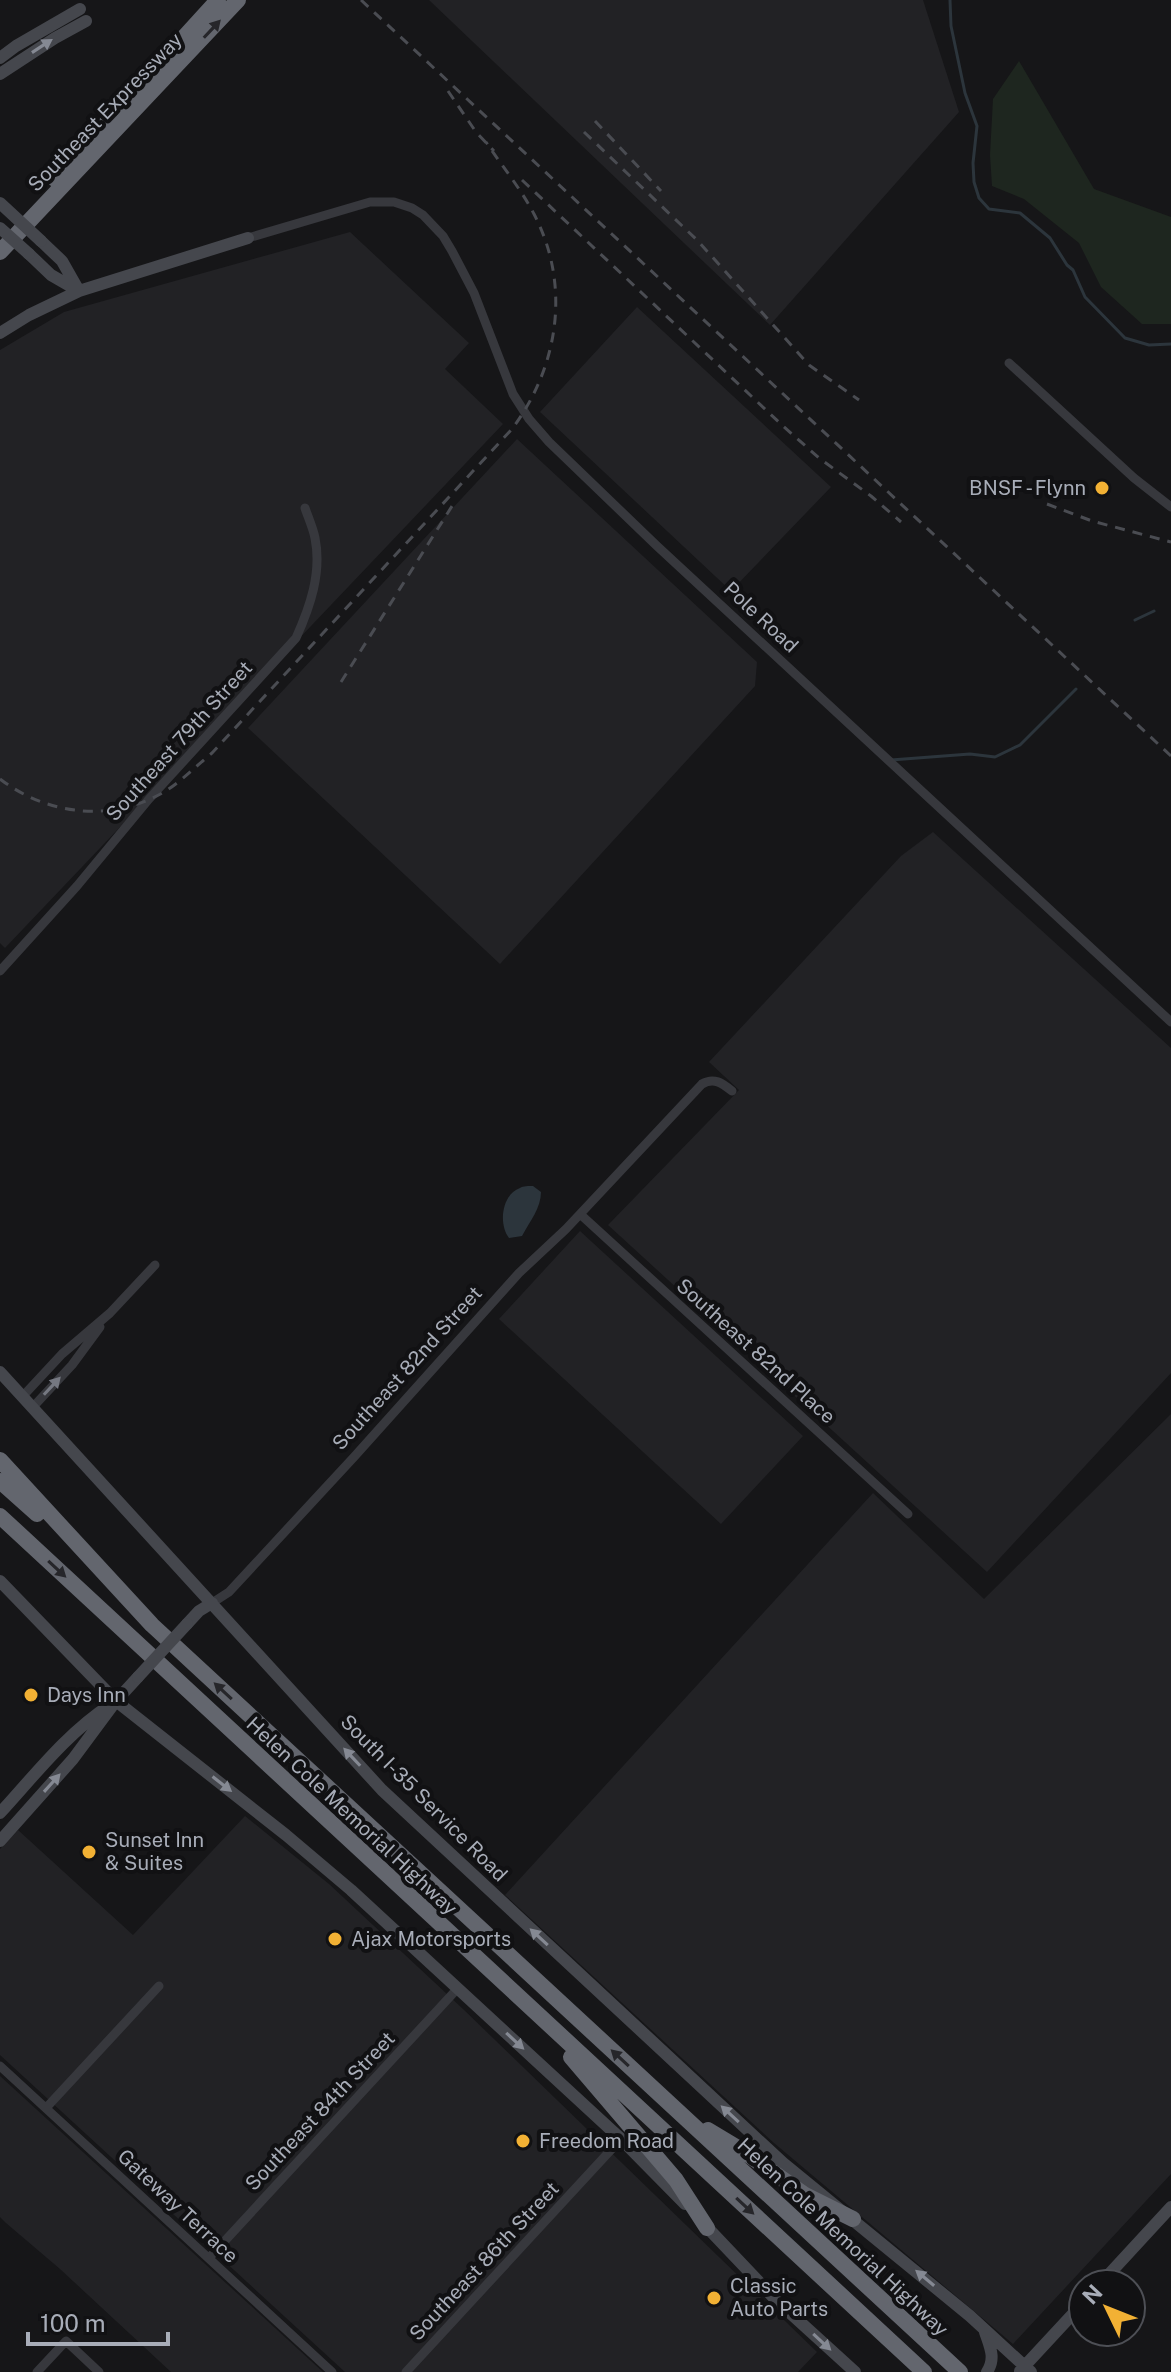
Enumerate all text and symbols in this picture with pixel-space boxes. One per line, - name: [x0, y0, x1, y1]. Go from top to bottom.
- one-way arrow: [202, 19, 220, 38]
- street label: Southeast Expressway: [23, 27, 187, 196]
- one-way arrow: [31, 39, 53, 53]
- place label: BNSF - Flynn: [969, 476, 1086, 500]
- marker: BNSF - Flynn: [1093, 479, 1111, 497]
- street label: Pole Road: [719, 577, 803, 657]
- street label: Southeast 79th Street: [101, 656, 257, 826]
- street label: Southeast 82nd Place: [672, 1273, 840, 1429]
- street label: Southeast 82nd Street: [327, 1281, 487, 1455]
- one-way arrow: [43, 1377, 61, 1396]
- one-way arrow: [48, 1560, 67, 1578]
- one-way arrow: [214, 1682, 233, 1700]
- place label: Days Inn: [47, 1683, 126, 1707]
- marker: Days Inn: [22, 1686, 40, 1704]
- street label: South I-35 Service Road: [336, 1710, 512, 1886]
- street label: Helen Cole Memorial Highway: [242, 1712, 463, 1920]
- one-way arrow: [343, 1748, 361, 1767]
- one-way arrow: [43, 1773, 60, 1793]
- one-way arrow: [212, 1775, 232, 1792]
- place label: Sunset Inn & Suites: [105, 1828, 204, 1875]
- marker: Sunset Inn & Suites: [80, 1843, 98, 1861]
- place label: Ajax Motorsports: [351, 1927, 511, 1951]
- one-way arrow: [530, 1929, 549, 1947]
- marker: Ajax Motorsports: [326, 1930, 344, 1948]
- street label: Southeast 84th Street: [240, 2027, 400, 2195]
- one-way arrow: [505, 2031, 524, 2049]
- one-way arrow: [610, 2049, 629, 2067]
- one-way arrow: [721, 2105, 740, 2123]
- place label: Freedom Road: [539, 2129, 674, 2153]
- marker: Freedom Road: [514, 2132, 532, 2150]
- street label: Helen Cole Memorial Highway: [733, 2133, 954, 2341]
- street label: Gateway Terrace: [113, 2144, 243, 2268]
- street label: Southeast 86th Street: [404, 2177, 564, 2345]
- one-way arrow: [735, 2197, 754, 2215]
- north arrow: [1067, 2268, 1147, 2348]
- one-way arrow: [915, 2271, 935, 2287]
- place label: Classic Auto Parts: [730, 2274, 828, 2321]
- text: N: [1077, 2279, 1108, 2310]
- marker: Classic Auto Parts: [705, 2289, 723, 2307]
- scale bar: [28, 2296, 168, 2346]
- text: 100 m: [40, 2309, 106, 2337]
- one-way arrow: [812, 2332, 831, 2350]

